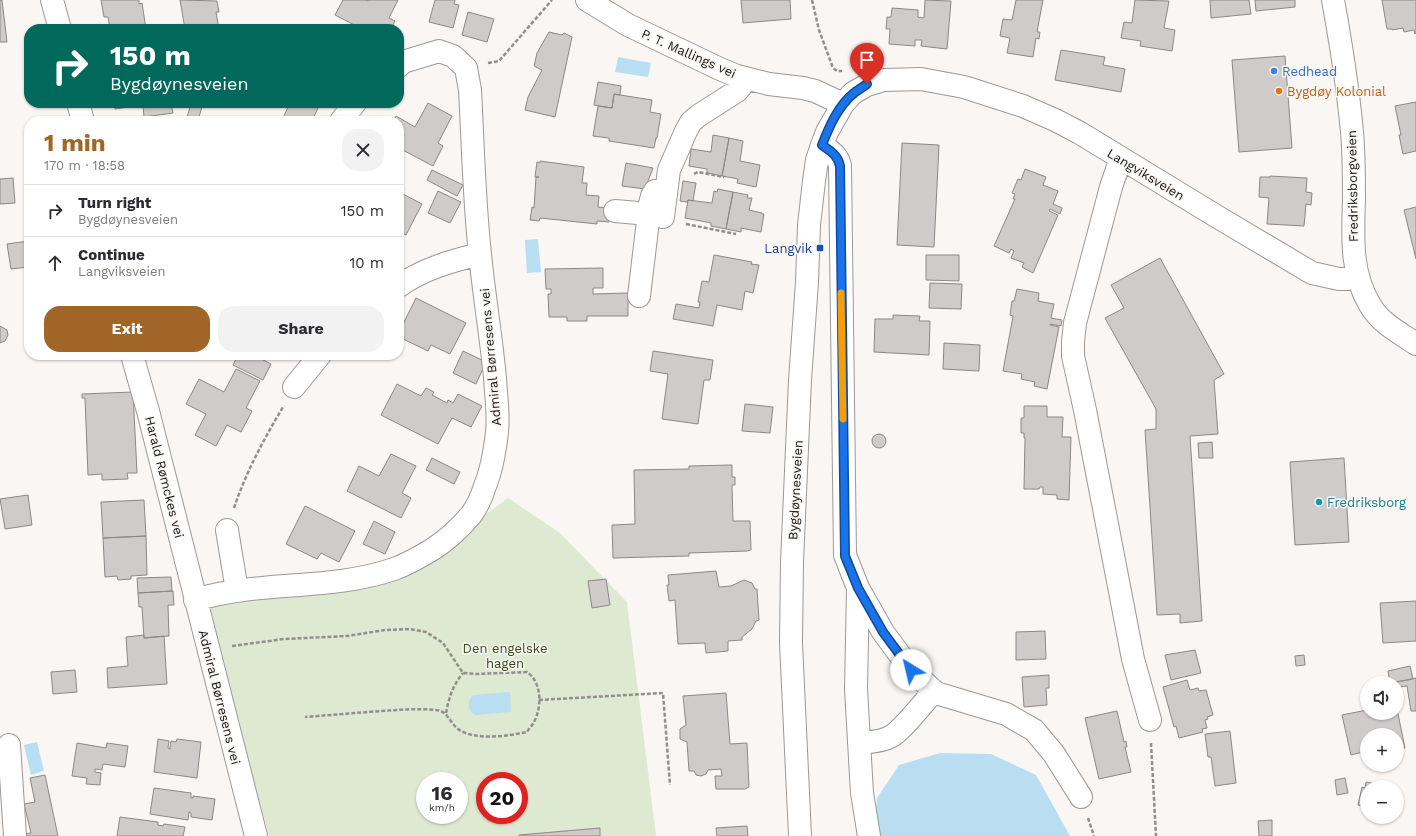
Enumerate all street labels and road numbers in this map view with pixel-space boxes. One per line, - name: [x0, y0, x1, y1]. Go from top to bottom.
- street label: P. T. Mallings vei: [639, 26, 738, 81]
- street label: Fredriksborgveien: [1344, 130, 1361, 242]
- street label: Langviksveien: [1104, 145, 1187, 203]
- street label: Admiral Børresens vei: [477, 287, 504, 426]
- street label: Harald Rømckes vei: [142, 415, 187, 540]
- street label: Bygdøynesveien: [785, 440, 806, 540]
- street label: Admiral Børresens vei: [196, 628, 244, 766]

